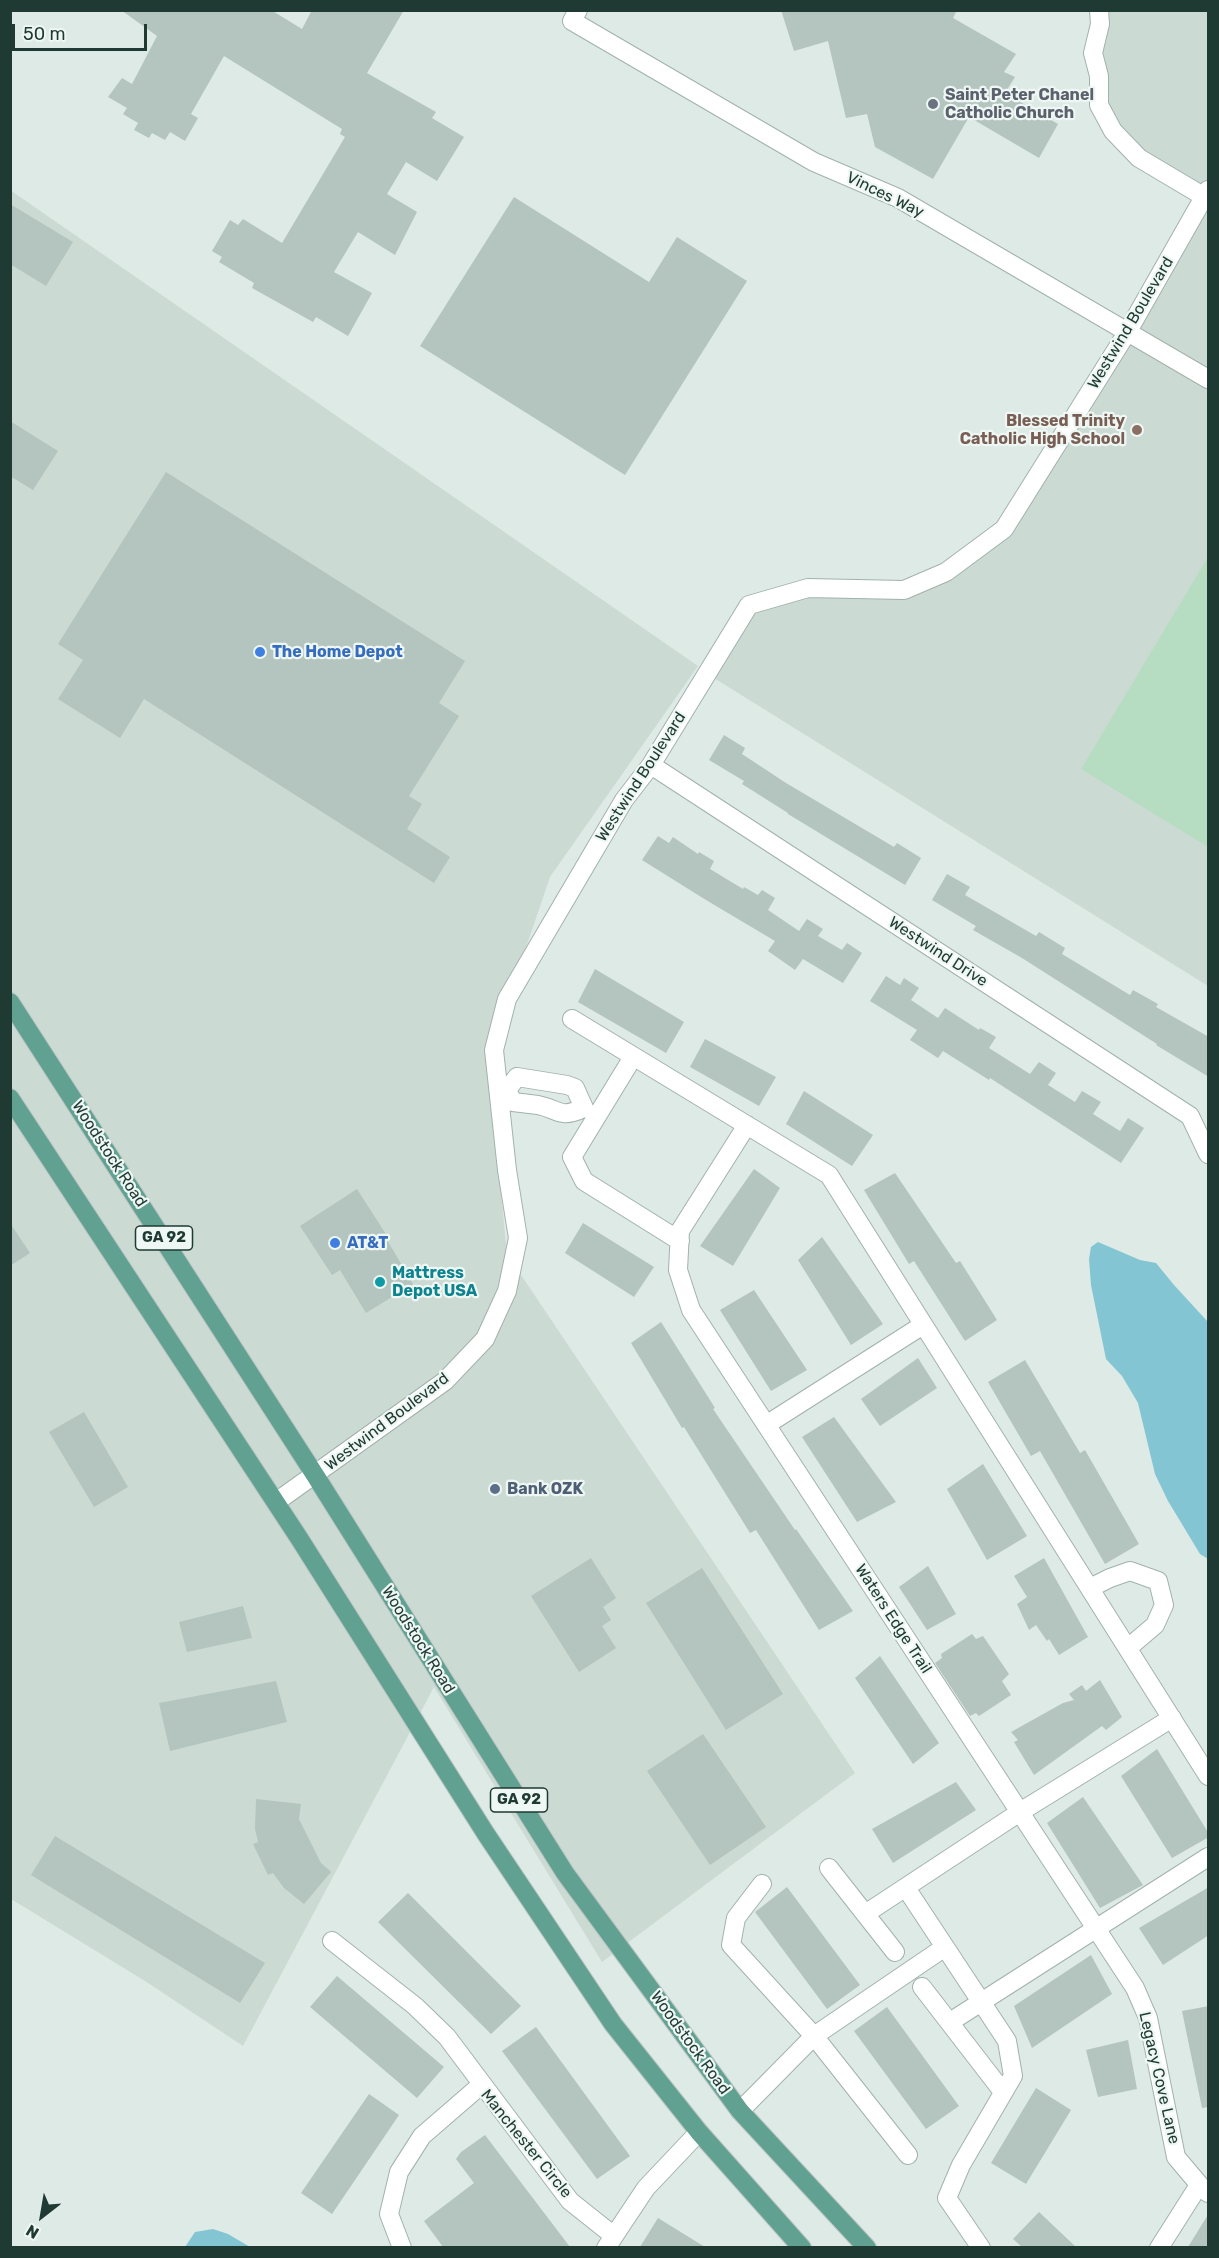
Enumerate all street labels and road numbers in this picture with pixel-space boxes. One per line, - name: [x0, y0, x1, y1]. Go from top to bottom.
- street label: Vinces Way: [843, 168, 927, 222]
- street label: Westwind Boulevard: [1084, 254, 1178, 392]
- street label: Westwind Boulevard: [592, 709, 690, 845]
- street label: Westwind Drive: [885, 913, 991, 991]
- street label: Woodstock Road: [67, 1097, 151, 1211]
- road number: GA 92: [136, 1226, 192, 1250]
- street label: Westwind Boulevard: [321, 1369, 453, 1475]
- street label: Waters Edge Trail: [850, 1561, 936, 1677]
- street label: Woodstock Road: [377, 1583, 459, 1697]
- road number: GA 92: [490, 1788, 548, 1812]
- street label: Woodstock Road: [646, 1988, 734, 2098]
- street label: Legacy Cove Lane: [1134, 2010, 1184, 2146]
- street label: Manchester Circle: [476, 2086, 576, 2202]

